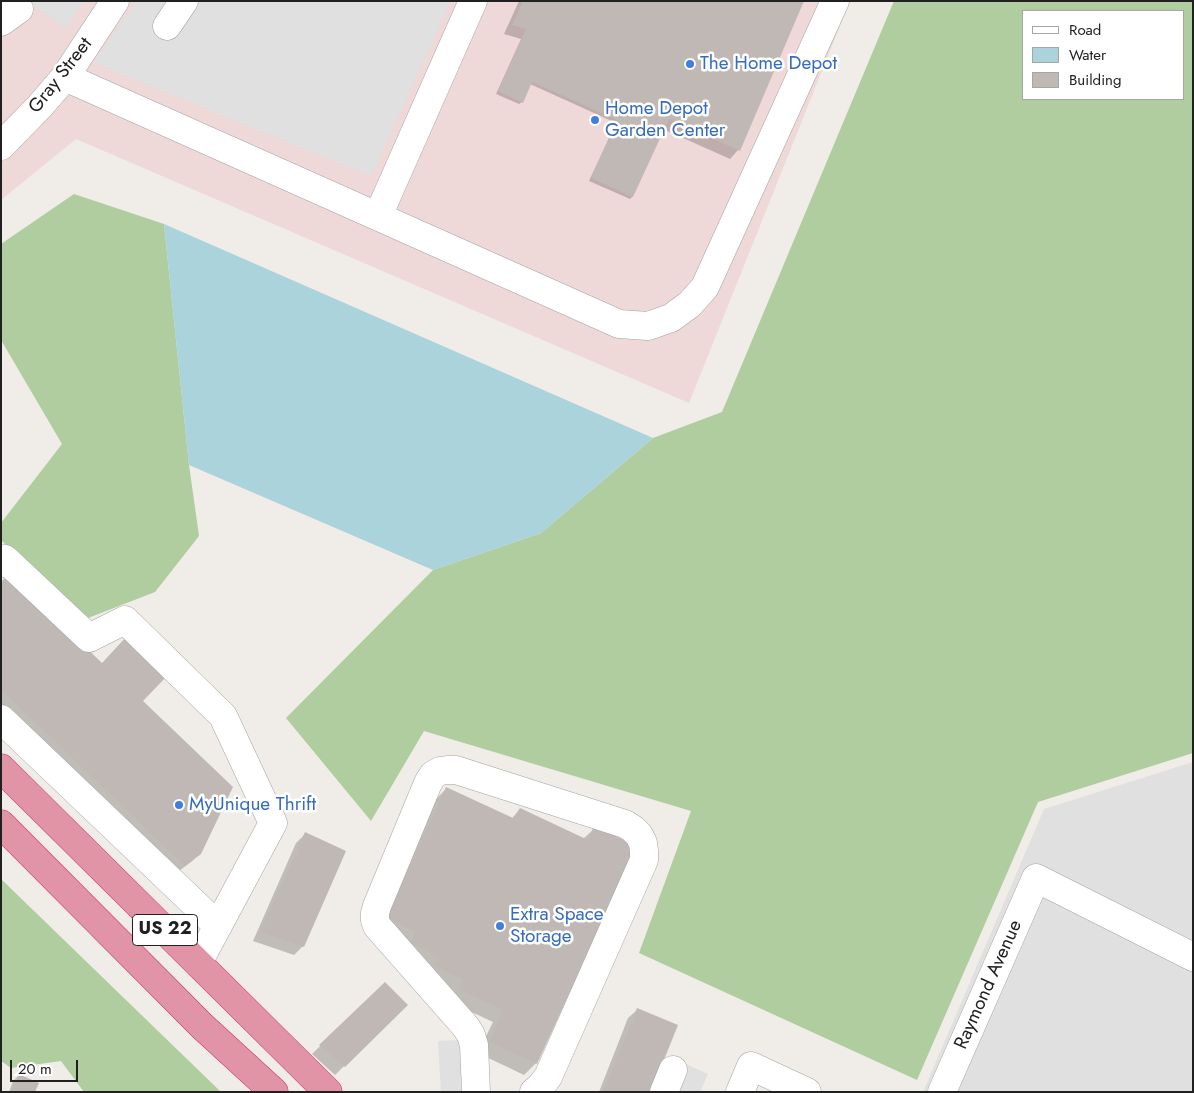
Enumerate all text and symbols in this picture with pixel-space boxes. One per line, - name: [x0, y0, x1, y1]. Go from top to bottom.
- legend: [1022, 10, 1184, 100]
- text: Road: [1069, 19, 1101, 41]
- street label: Gray Street: [24, 34, 98, 118]
- text: Water: [1069, 44, 1106, 66]
- place label: The Home Depot: [700, 53, 837, 75]
- marker: The Home Depot: [684, 58, 696, 70]
- text: Building: [1069, 69, 1121, 91]
- place label: Home Depot Garden Center: [605, 98, 725, 142]
- marker: Home Depot Garden Center: [589, 114, 601, 126]
- place label: MyUnique Thrift: [189, 794, 316, 816]
- marker: MyUnique Thrift: [173, 799, 185, 811]
- place label: Extra Space Storage: [510, 904, 604, 948]
- road number: US 22: [132, 914, 198, 946]
- street label: Raymond Avenue: [950, 917, 1028, 1053]
- marker: Extra Space Storage: [494, 920, 506, 932]
- scale bar: [12, 1050, 80, 1082]
- text: 20 m: [18, 1058, 52, 1080]

